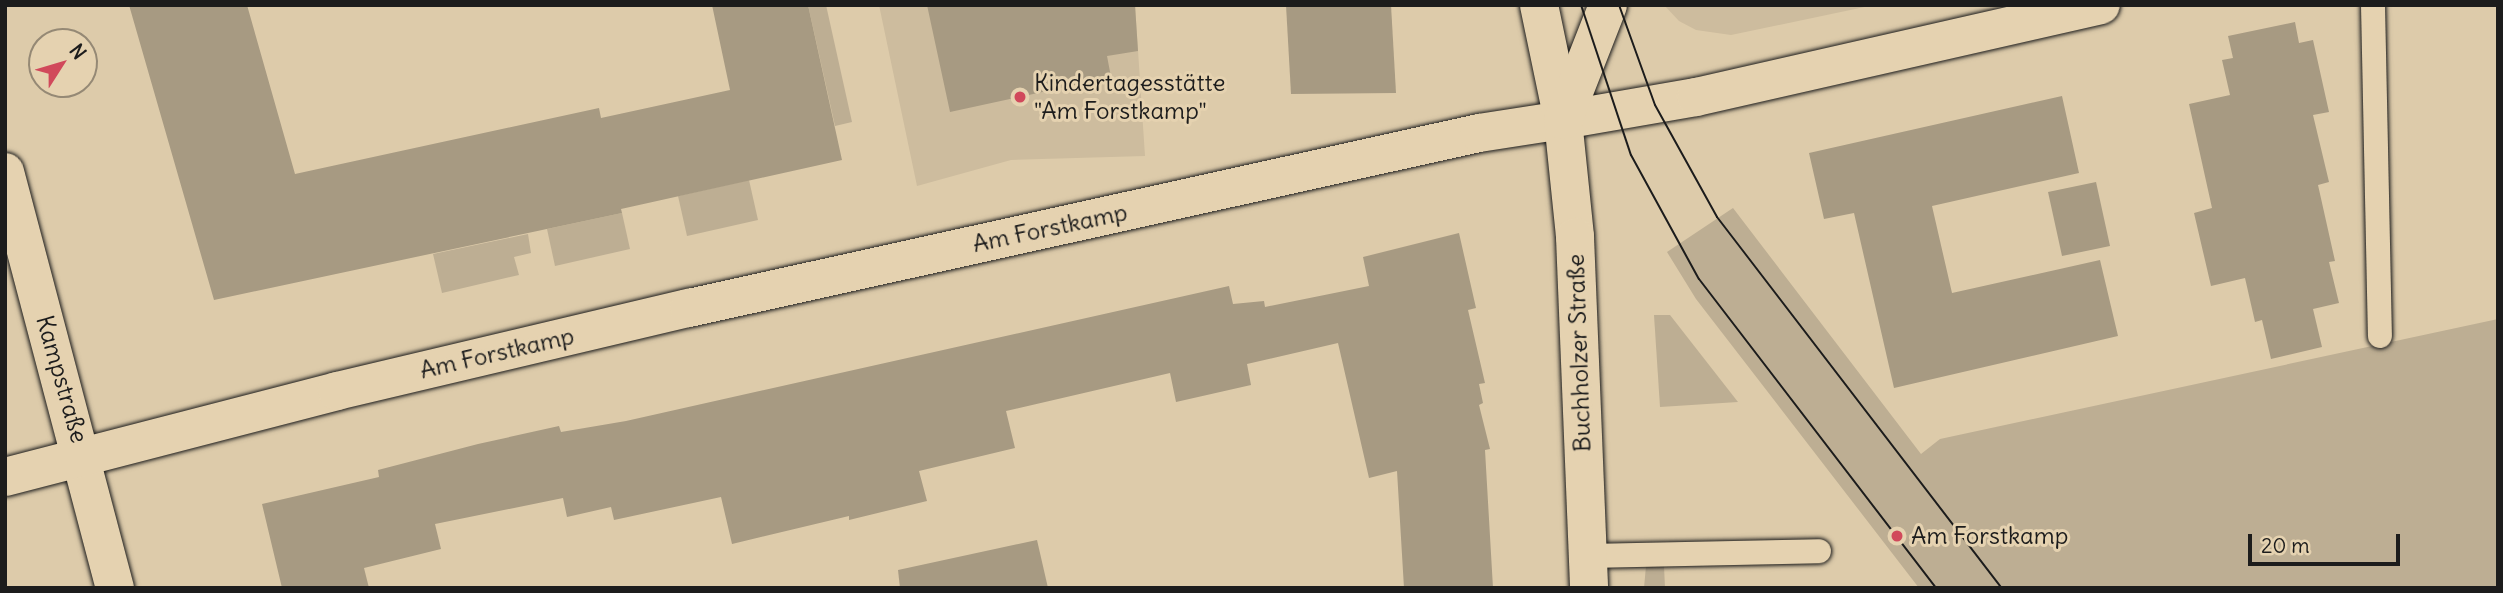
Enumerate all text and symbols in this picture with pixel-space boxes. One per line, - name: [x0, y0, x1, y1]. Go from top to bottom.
- north arrow: [28, 28, 98, 98]
- text: N: [65, 39, 92, 64]
- place label: Kindertagesstätte "Am Forstkamp": [1034, 69, 1225, 125]
- marker: Kindertagesstätte "Am Forstkamp": [1012, 89, 1028, 105]
- street label: Am Forstkamp: [970, 198, 1130, 258]
- street label: Buchholzer Straße: [1561, 253, 1597, 453]
- street label: Kampstraße: [30, 312, 94, 446]
- street label: Am Forstkamp: [417, 321, 577, 385]
- scale bar: [2251, 520, 2403, 564]
- place label: Am Forstkamp: [1911, 522, 2068, 550]
- marker: Am Forstkamp: [1889, 528, 1905, 544]
- text: 20 m: [2261, 532, 2310, 559]

